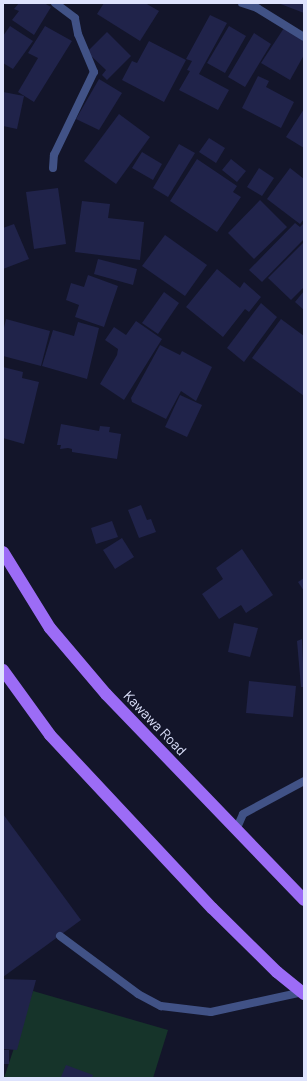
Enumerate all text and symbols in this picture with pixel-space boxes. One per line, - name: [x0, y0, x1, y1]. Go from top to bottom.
- street label: Kawawa Road: [120, 687, 190, 759]

